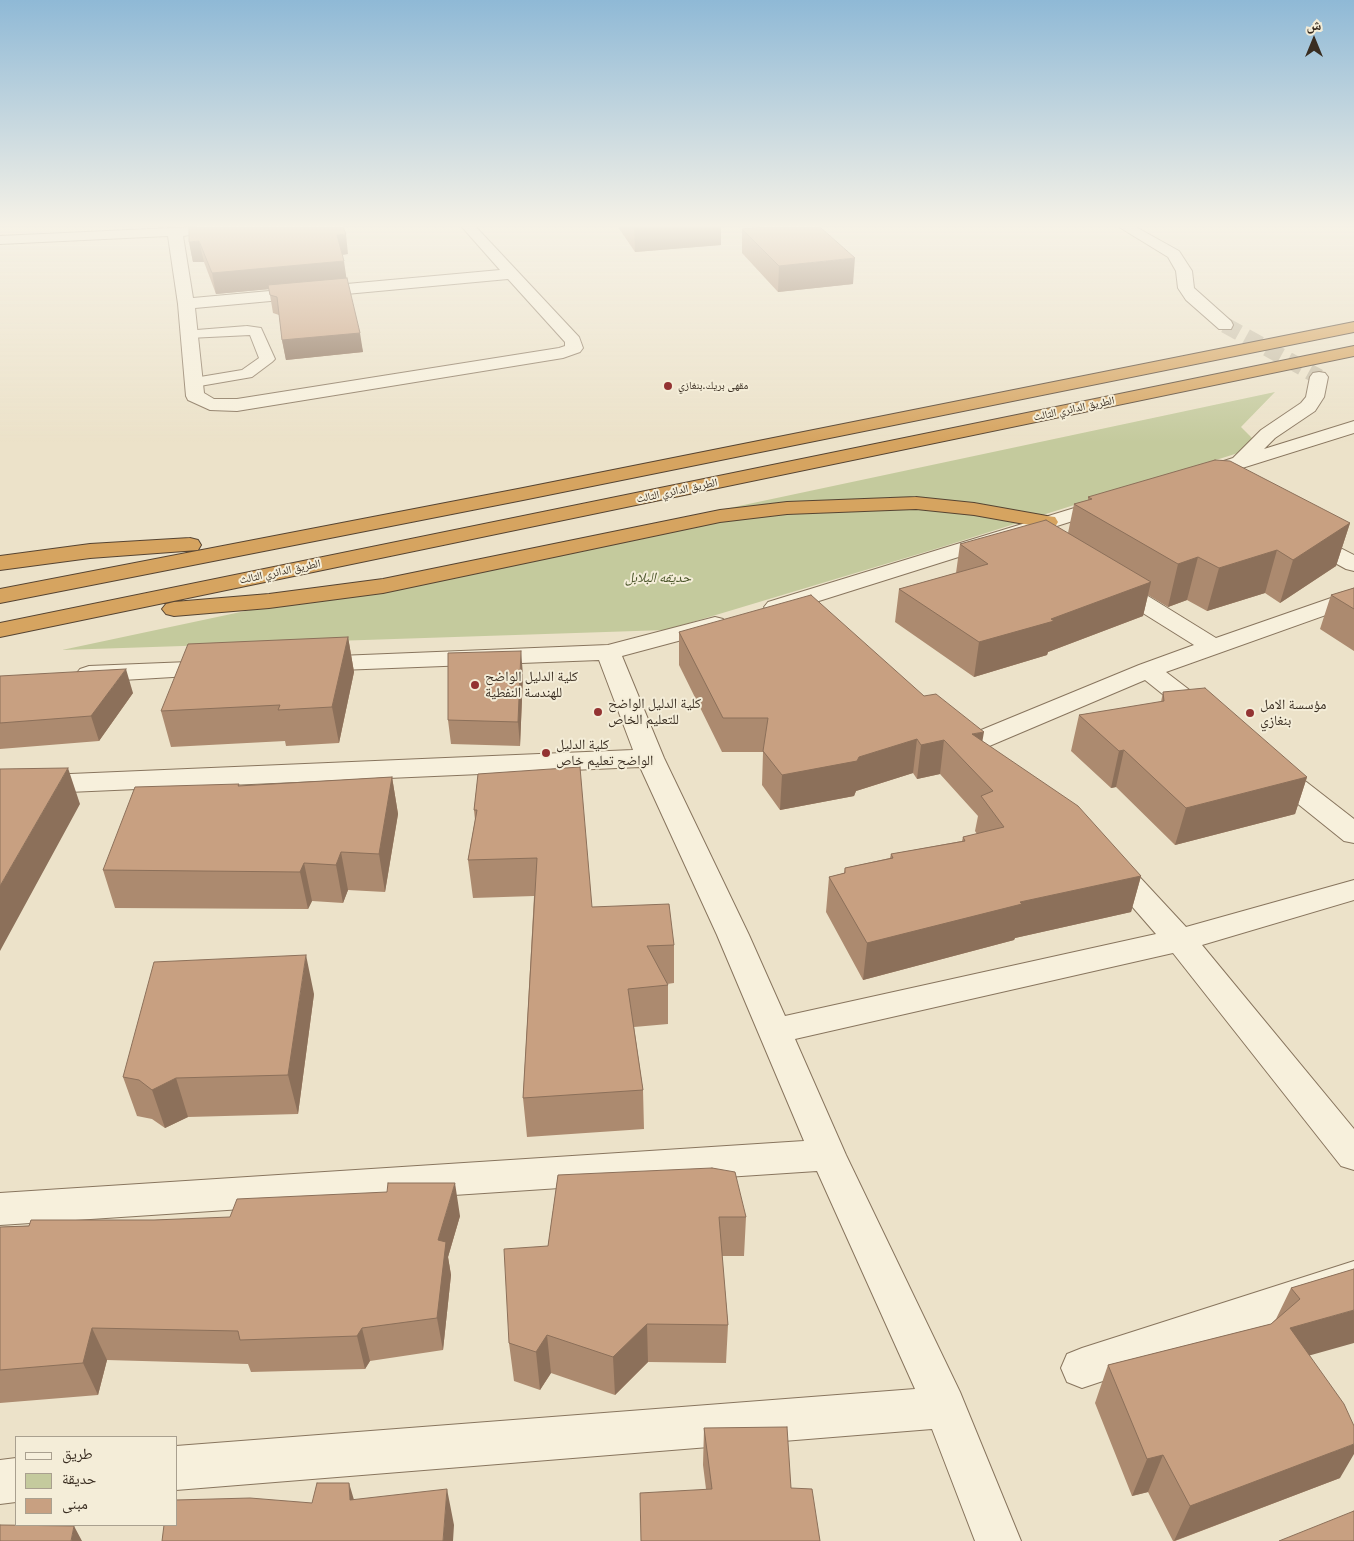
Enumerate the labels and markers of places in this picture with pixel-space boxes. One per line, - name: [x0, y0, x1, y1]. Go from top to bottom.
- place label: مقهى بريك.بنغازي: [678, 379, 748, 393]
- marker: مقهى بريك.بنغازي: [662, 380, 674, 392]
- place label: كلية الدليل الواضح للهندسة النفطية: [485, 669, 578, 702]
- marker: كلية الدليل الواضح للهندسة النفطية: [469, 679, 481, 691]
- place label: كلية الدليل الواضح للتعليم الخاص: [608, 696, 701, 729]
- place label: مؤسسة الامل بنغازي: [1260, 697, 1326, 730]
- marker: كلية الدليل الواضح للتعليم الخاص: [592, 706, 604, 718]
- marker: مؤسسة الامل بنغازي: [1244, 707, 1256, 719]
- place label: كلية الدليل الواضح تعليم خاص: [556, 737, 653, 770]
- marker: كلية الدليل الواضح تعليم خاص: [540, 747, 552, 759]

